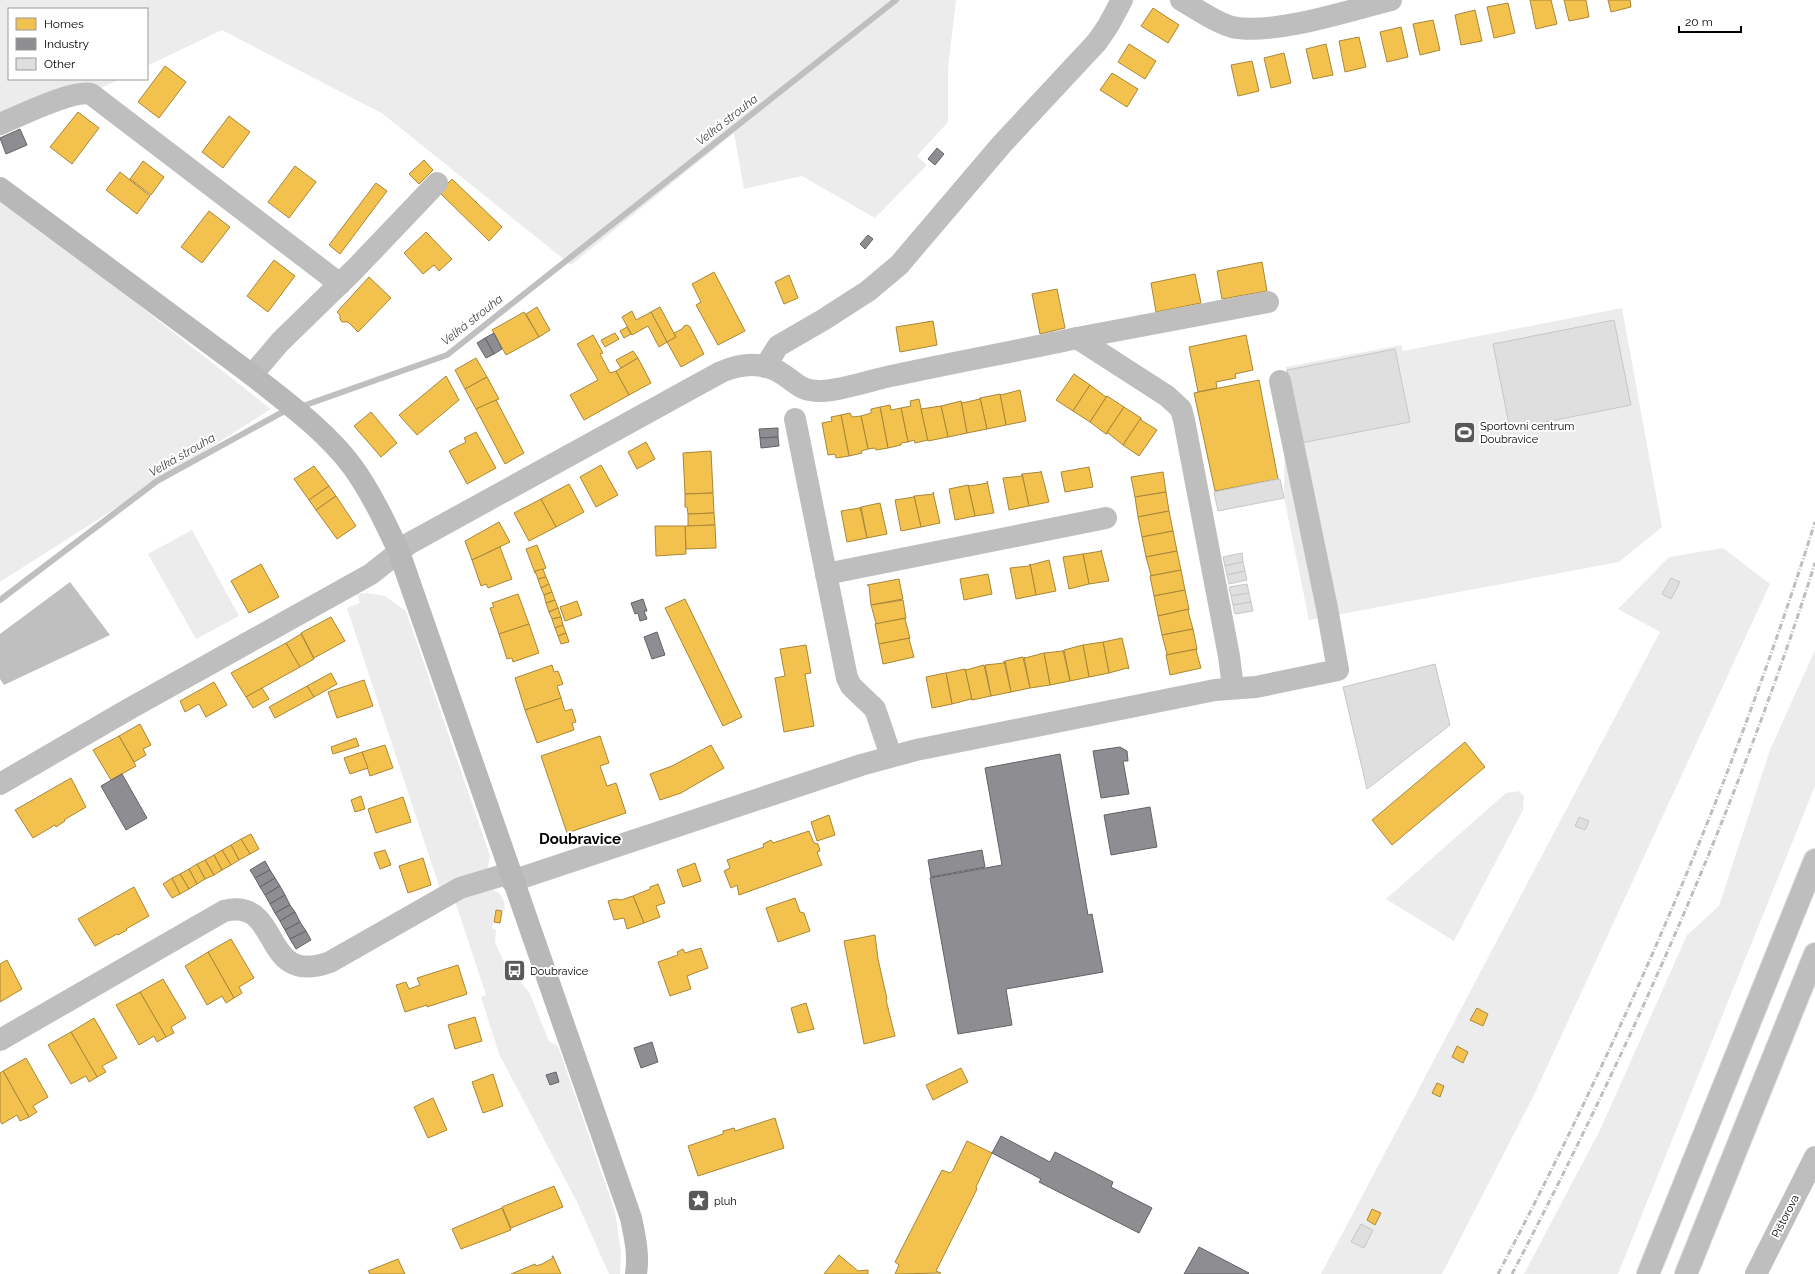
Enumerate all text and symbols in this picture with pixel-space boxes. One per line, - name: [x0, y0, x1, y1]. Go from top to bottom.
- legend: [8, 8, 148, 80]
- scale bar: [1679, 8, 1741, 34]
- text: 20 m: [1685, 15, 1713, 29]
- text: Homes: [44, 17, 84, 31]
- text: Industry: [44, 37, 90, 51]
- text: Other: [44, 57, 76, 71]
- water label: Velká strouha: [693, 92, 761, 148]
- water label: Velká strouha: [438, 292, 506, 348]
- sports icon: Sportovní centrum Doubravice: [1452, 419, 1478, 445]
- place label: Sportovní centrum Doubravice: [1480, 420, 1574, 446]
- water label: Velká strouha: [146, 430, 218, 480]
- district label: Doubravice: [539, 830, 621, 848]
- bus stop icon: Doubravice: [501, 958, 527, 984]
- place label: Doubravice: [530, 965, 589, 978]
- place icon: pluh: [685, 1188, 711, 1214]
- street label: Pištorova: [1769, 1193, 1802, 1240]
- place label: pluh: [714, 1195, 737, 1208]

